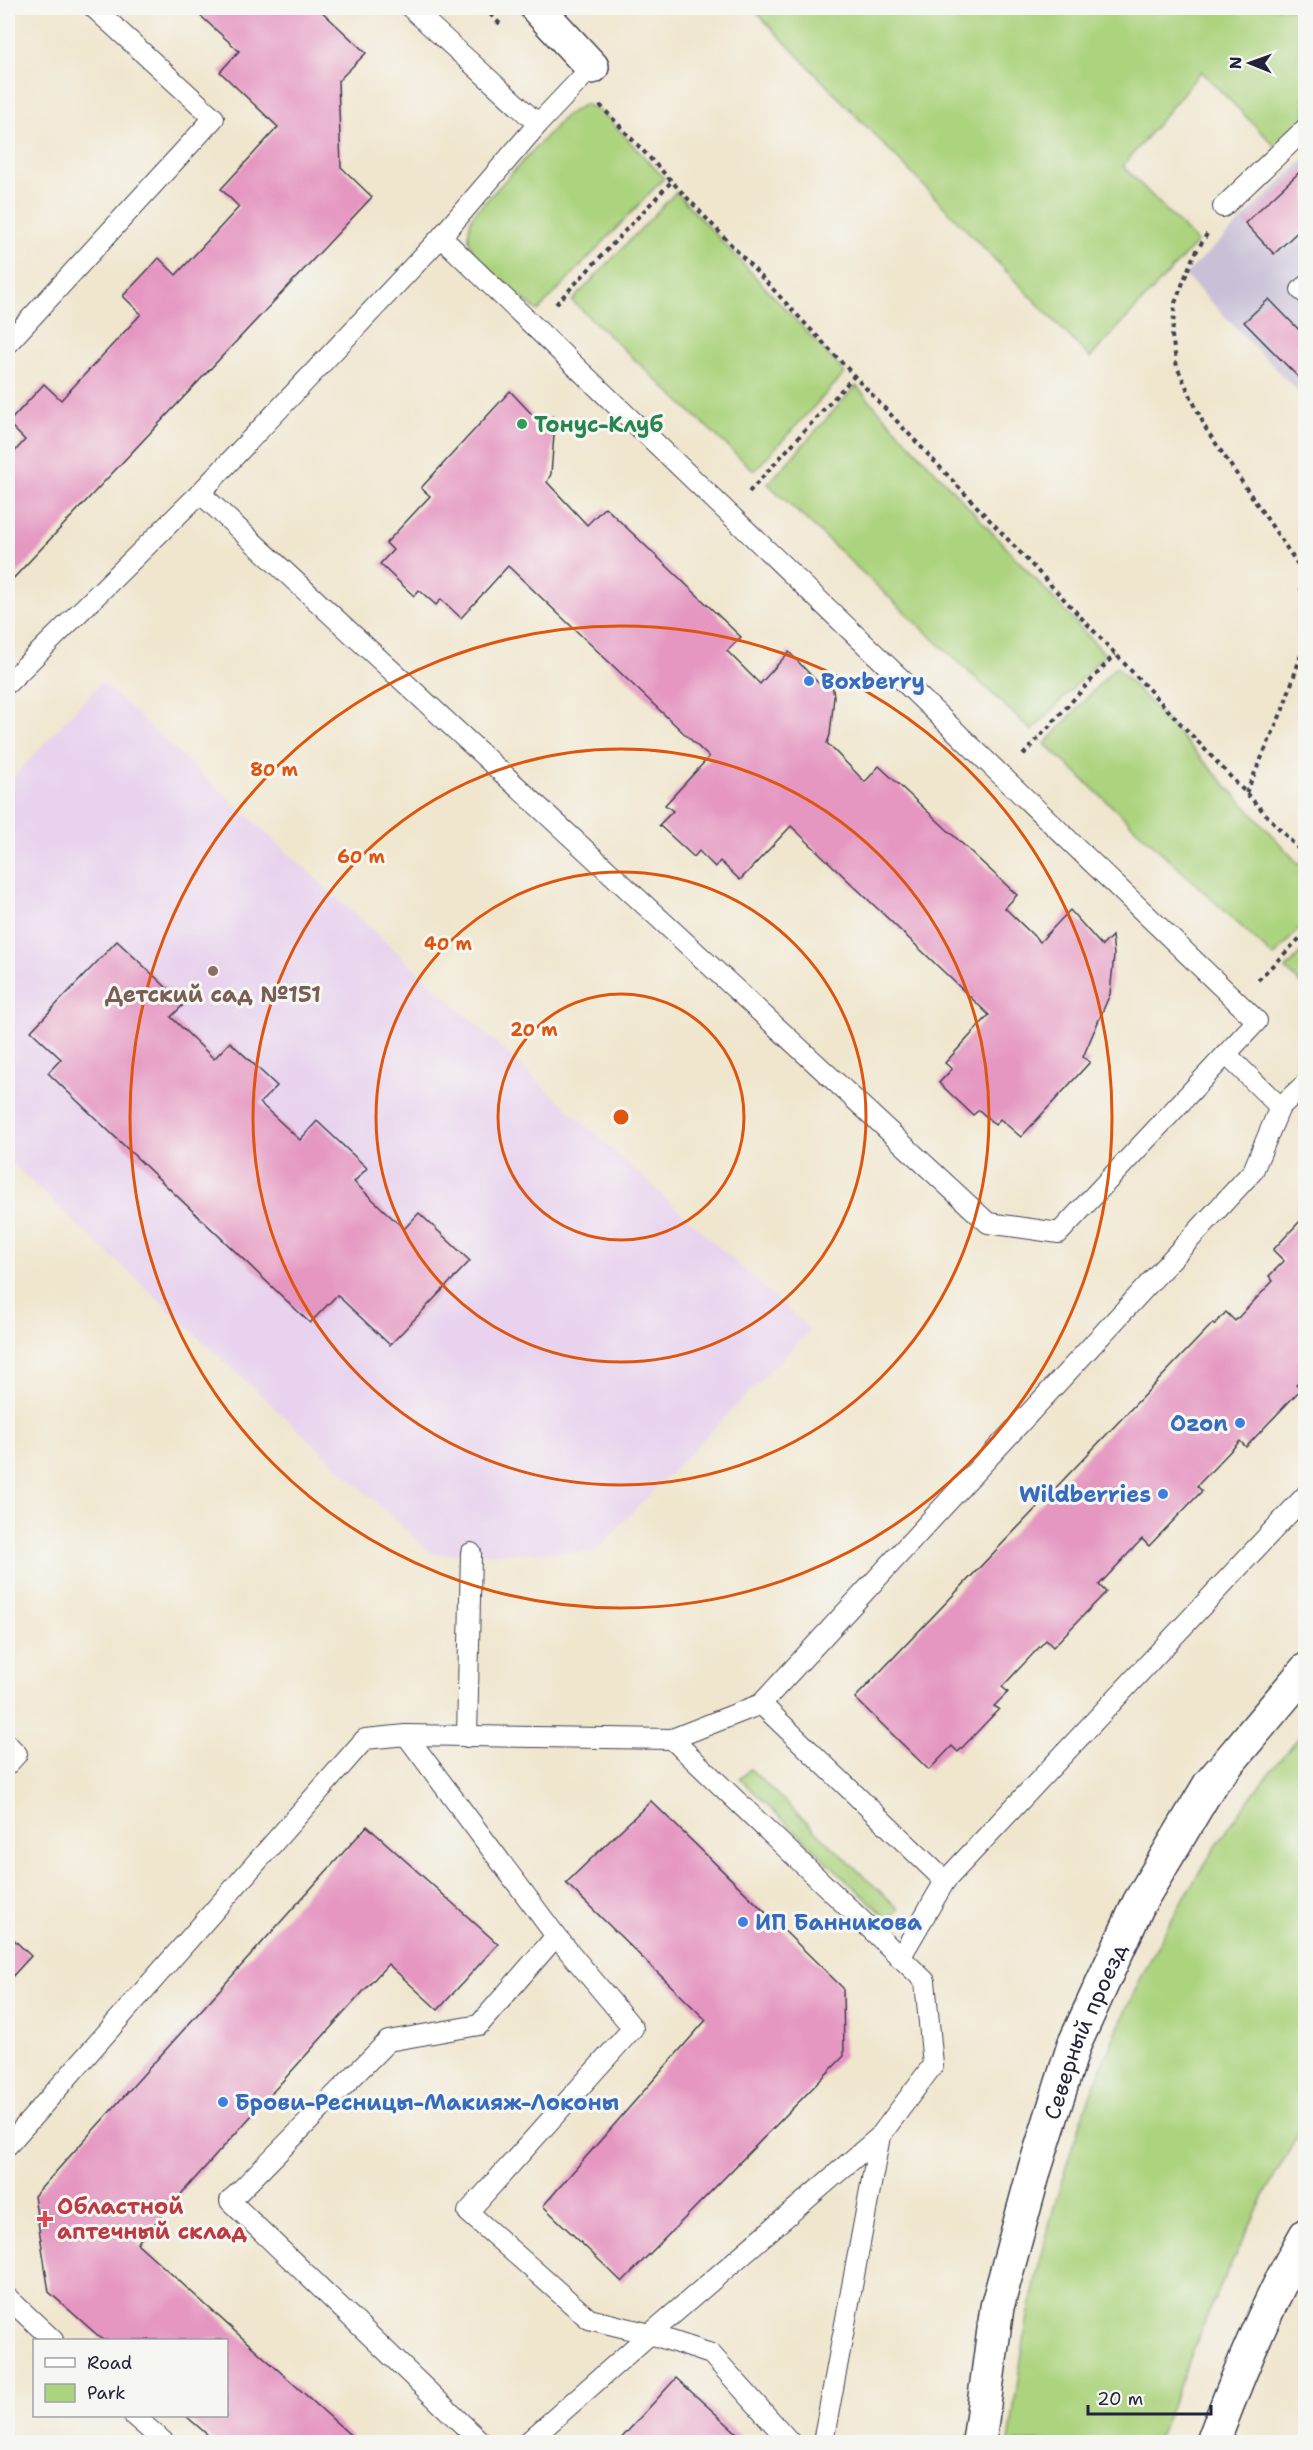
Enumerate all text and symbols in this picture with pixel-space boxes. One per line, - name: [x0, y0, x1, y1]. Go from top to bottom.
- north arrow: [1220, 33, 1280, 93]
- text: N: [1225, 56, 1246, 69]
- place label: Тонус-Клуб: [534, 410, 663, 439]
- marker: Тонус-Клуб: [515, 417, 529, 431]
- place label: Boxberry: [821, 667, 925, 696]
- marker: Boxberry: [802, 674, 816, 688]
- text: 80 m: [250, 758, 298, 782]
- text: 60 m: [337, 845, 385, 869]
- text: 40 m: [424, 932, 472, 956]
- marker: Детский сад №151: [206, 964, 220, 978]
- place label: Детский сад №151: [105, 980, 321, 1009]
- text: 20 m: [510, 1018, 558, 1042]
- centre of rings: [611, 1107, 631, 1127]
- place label: Ozon: [1170, 1409, 1228, 1438]
- marker: Ozon: [1233, 1416, 1247, 1430]
- place label: Wildberries: [1019, 1480, 1151, 1509]
- marker: Wildberries: [1156, 1487, 1170, 1501]
- place label: ИП Банникова: [755, 1908, 922, 1937]
- marker: ИП Банникова: [736, 1915, 750, 1929]
- street label: Северный проезд: [1037, 1938, 1133, 2123]
- place label: Брови-Ресницы-Макияж-Локоны: [235, 2088, 619, 2117]
- marker: Брови-Ресницы-Макияж-Локоны: [216, 2095, 230, 2109]
- place label: Областной аптечный склад: [57, 2192, 247, 2246]
- marker: Областной аптечный склад: [38, 2212, 52, 2226]
- legend: [33, 2339, 228, 2417]
- text: Road: [87, 2351, 132, 2375]
- scale bar: [1088, 2378, 1211, 2416]
- text: Park: [87, 2381, 126, 2405]
- text: 20 m: [1097, 2387, 1143, 2411]

